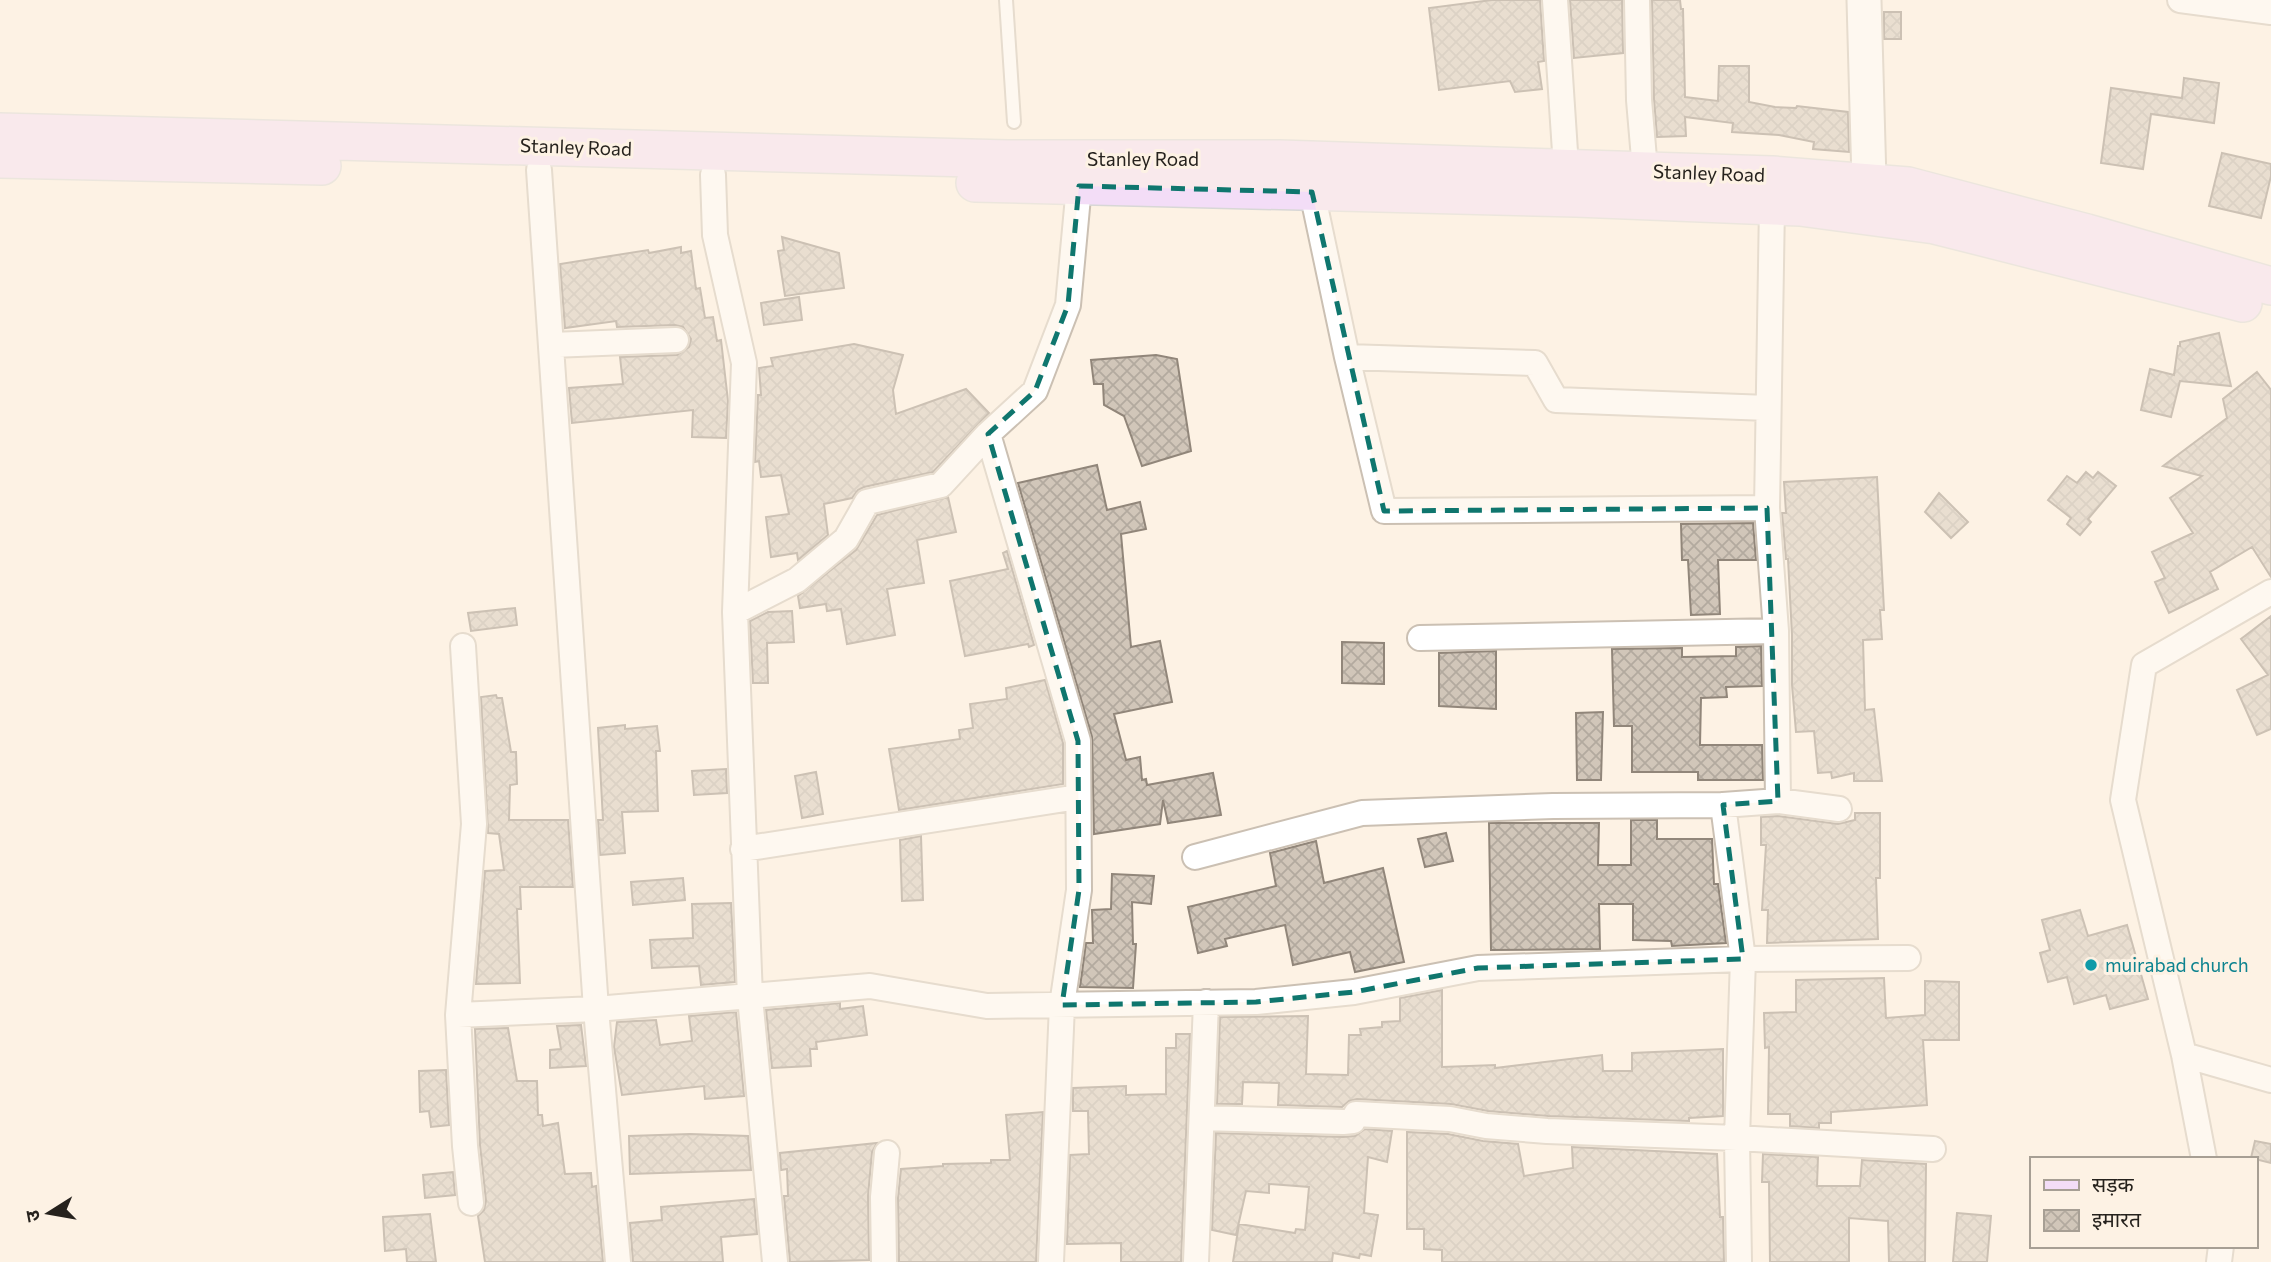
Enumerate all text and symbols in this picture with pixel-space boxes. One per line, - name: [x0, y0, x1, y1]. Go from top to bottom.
- street label: Stanley Road: [520, 133, 632, 160]
- street label: Stanley Road: [1087, 147, 1199, 170]
- street label: Stanley Road: [1653, 159, 1765, 186]
- place label: muirabad church: [2105, 953, 2249, 976]
- marker: muirabad church: [2083, 957, 2099, 973]
- legend: [2030, 1157, 2257, 1248]
- text: सड़क: [2092, 1171, 2134, 1196]
- north arrow: [14, 1178, 84, 1248]
- text: इमारत: [2092, 1206, 2142, 1231]
- text: उ: [19, 1208, 44, 1224]

